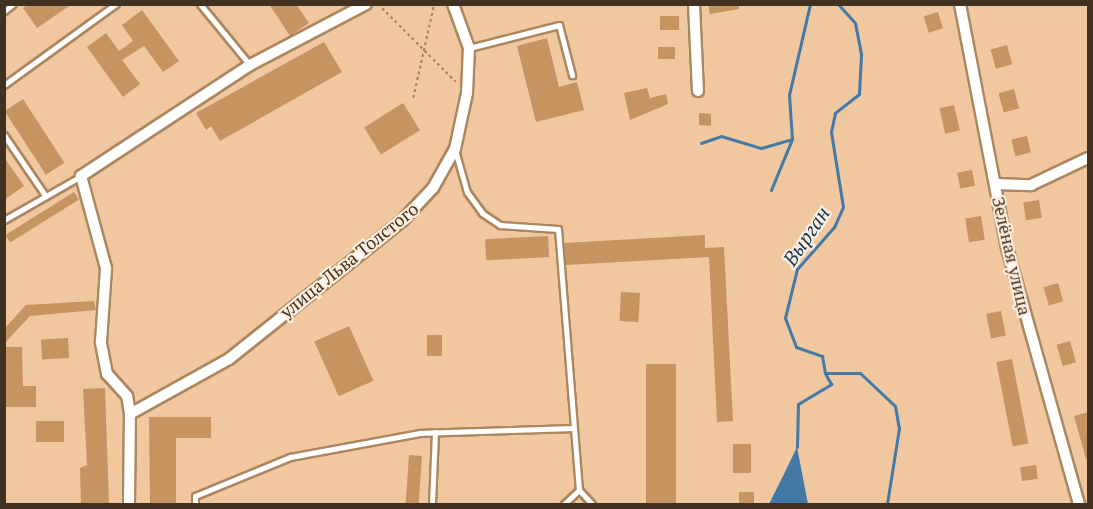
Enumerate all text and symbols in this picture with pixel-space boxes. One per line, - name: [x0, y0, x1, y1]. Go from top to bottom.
- street label: Зелёная улица: [988, 195, 1036, 317]
- street label: улица Льва Толстого: [275, 198, 423, 322]
- water label: Вырган: [778, 202, 834, 270]

